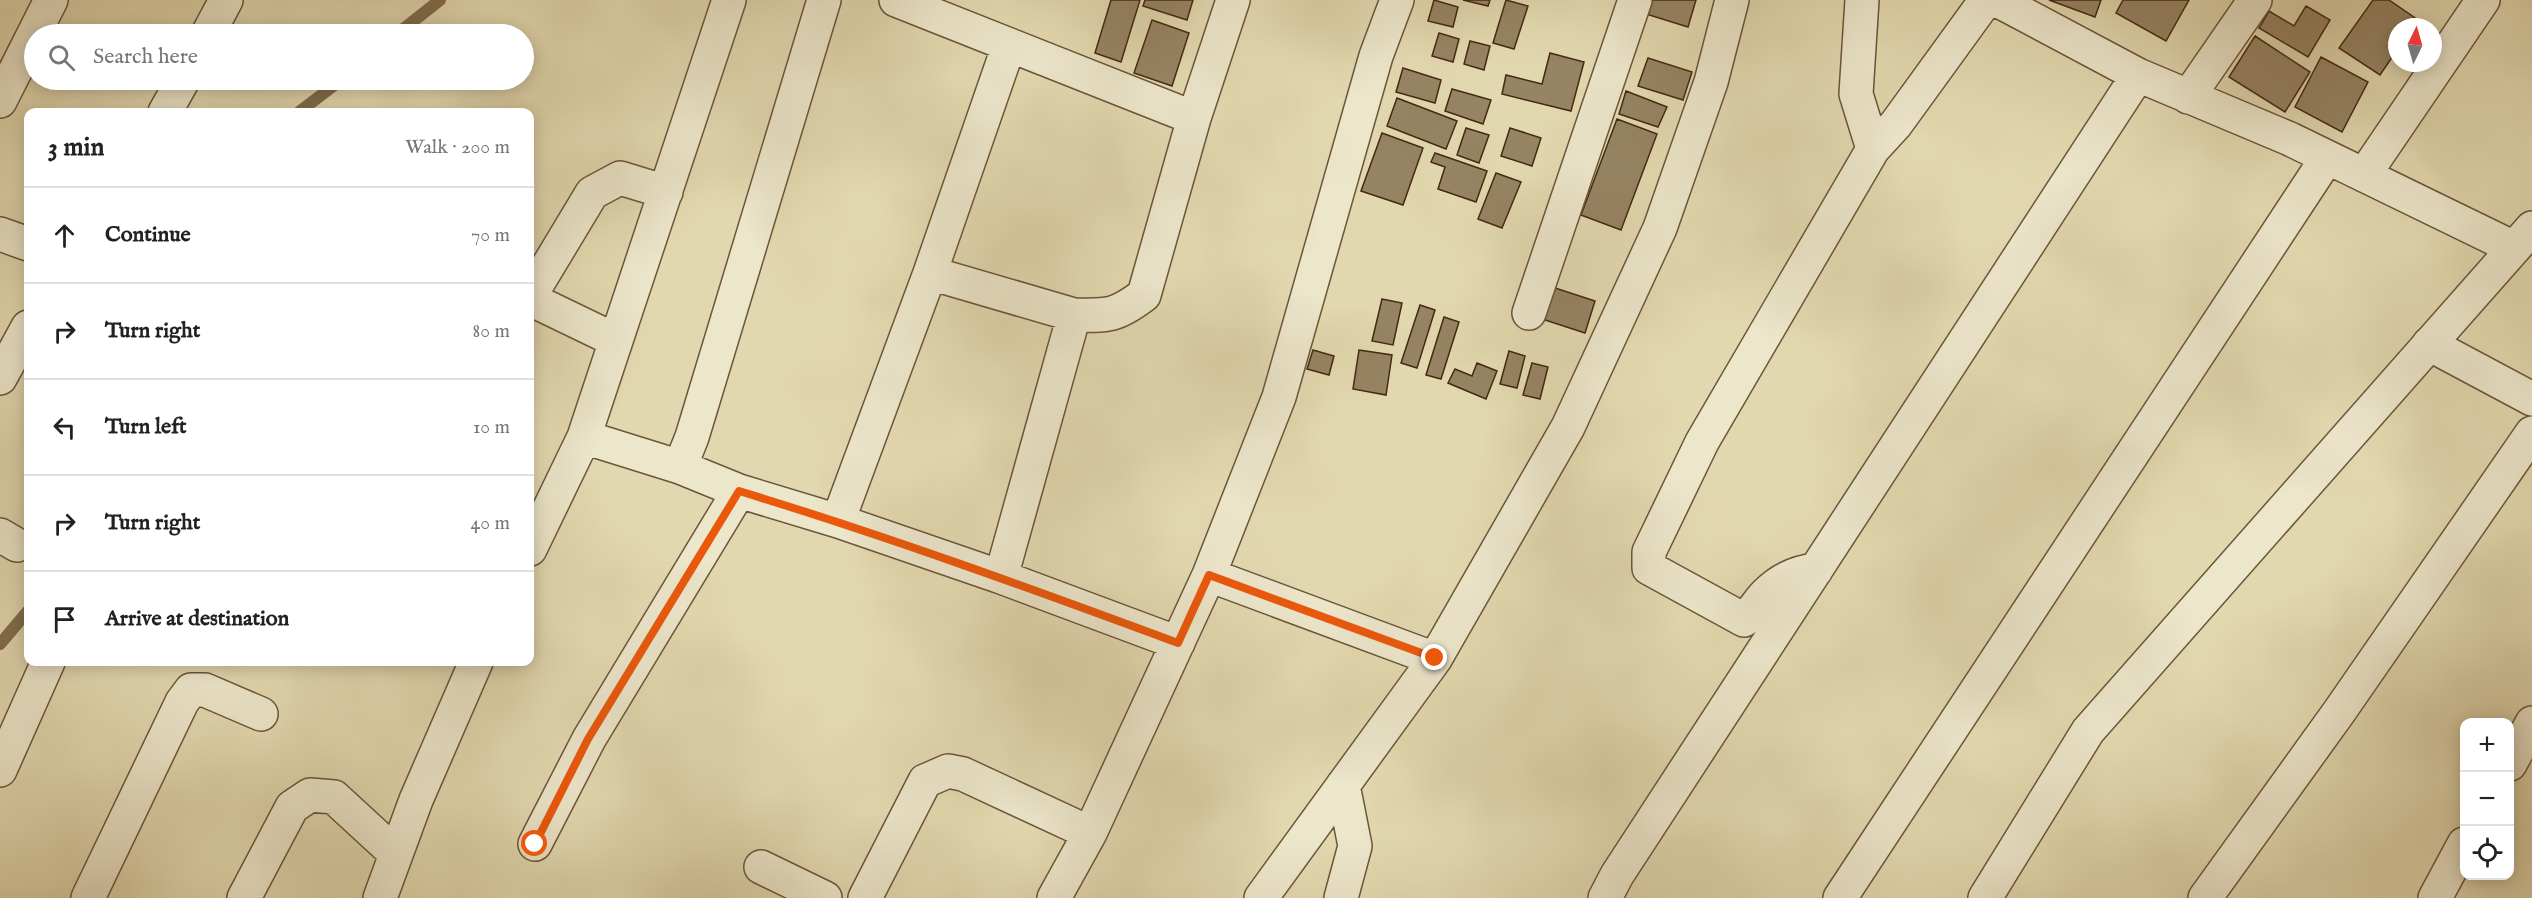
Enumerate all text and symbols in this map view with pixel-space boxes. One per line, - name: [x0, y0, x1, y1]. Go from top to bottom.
- north arrow: [2388, 18, 2442, 72]
- search box: [24, 24, 534, 90]
- icon: search: [45, 41, 78, 74]
- text: Search here: [93, 43, 198, 71]
- text: 3 min: [48, 131, 104, 164]
- text: Walk · 200 m: [405, 135, 510, 160]
- icon: ahead: [48, 219, 81, 252]
- text: Continue: [105, 221, 191, 249]
- text: 70 m: [471, 223, 510, 248]
- icon: right: [48, 315, 81, 348]
- text: Turn right: [105, 317, 200, 345]
- text: 80 m: [473, 319, 510, 344]
- icon: left: [48, 411, 81, 444]
- text: Turn left: [105, 413, 187, 441]
- text: 10 m: [473, 415, 510, 440]
- icon: right: [48, 507, 81, 540]
- text: Turn right: [105, 509, 200, 537]
- text: 40 m: [471, 511, 510, 536]
- icon: arrive: [48, 603, 81, 636]
- text: Arrive at destination: [105, 605, 289, 633]
- route end: [1421, 644, 1447, 670]
- map controls: [2460, 718, 2514, 880]
- button: +: [2460, 718, 2514, 772]
- button: −: [2460, 772, 2514, 826]
- button: locate: [2460, 826, 2514, 880]
- route start: [521, 830, 547, 856]

